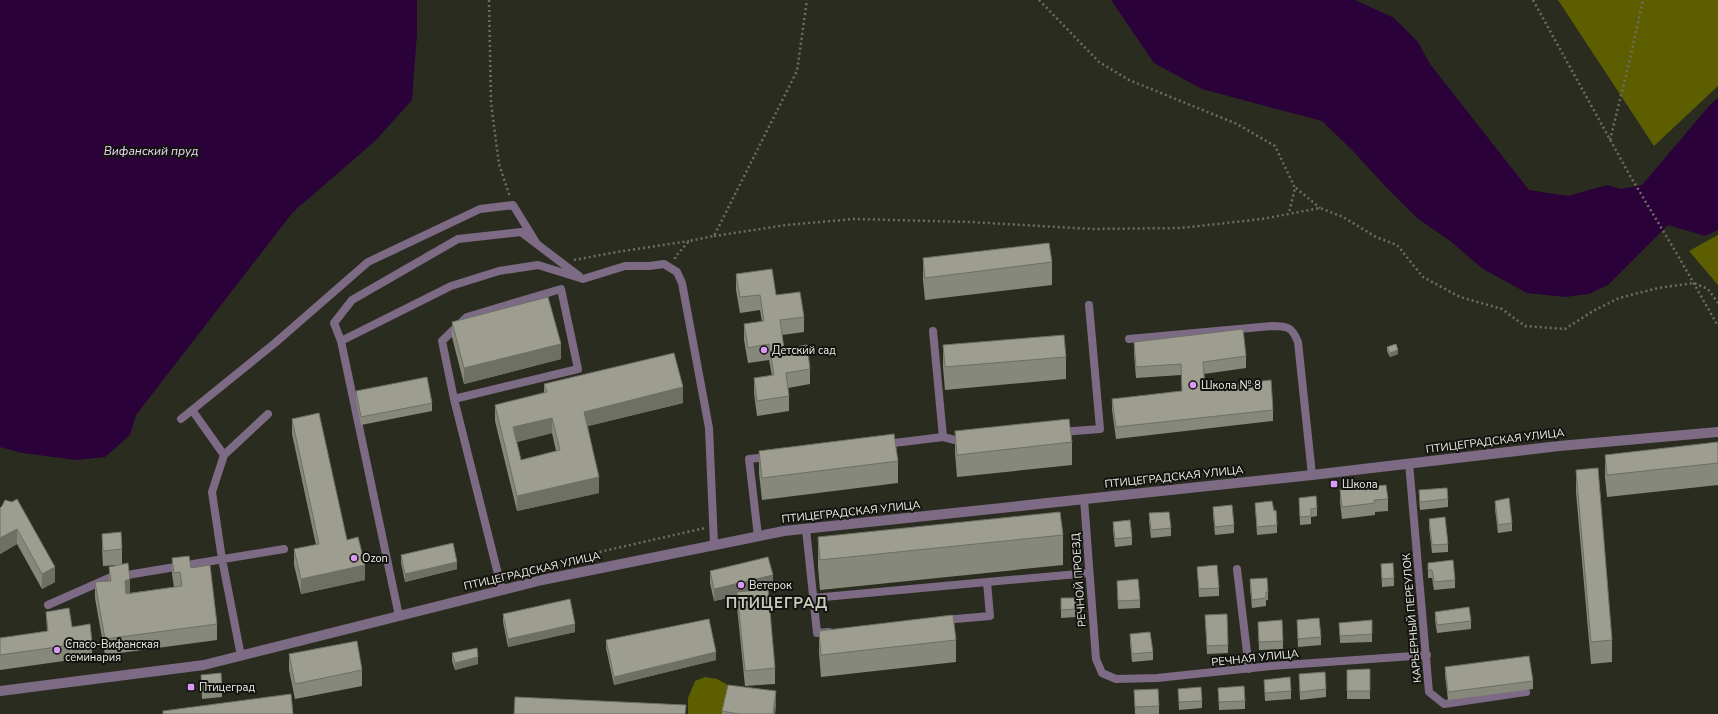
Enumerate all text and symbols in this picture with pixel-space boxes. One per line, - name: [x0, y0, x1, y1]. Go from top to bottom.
- water label: Вифанский пруд: [104, 143, 198, 159]
- place label: Детский сад: [772, 343, 836, 358]
- marker: Детский сад: [759, 345, 769, 355]
- place label: Школа № 8: [1201, 378, 1261, 393]
- marker: Школа № 8: [1188, 380, 1198, 390]
- street label: ПТИЦЕГРАДСКАЯ УЛИЦА: [1425, 425, 1565, 457]
- street label: ПТИЦЕГРАДСКАЯ УЛИЦА: [1104, 462, 1244, 492]
- place label: Школа: [1342, 477, 1378, 492]
- marker: Школа: [1329, 479, 1339, 489]
- street label: ПТИЦЕГРАДСКАЯ УЛИЦА: [781, 497, 921, 527]
- street label: РЕЧНОЙ ПРОЕЗД: [1068, 532, 1090, 628]
- street label: ПТИЦЕГРАДСКАЯ УЛИЦА: [462, 548, 602, 594]
- place label: Ozon: [362, 551, 388, 566]
- marker: Ozon: [349, 553, 359, 563]
- street label: КАРЬЕРНЫЙ ПЕРЕУЛОК: [1399, 553, 1425, 683]
- place label: Ветерок: [749, 578, 792, 593]
- marker: Ветерок: [736, 580, 746, 590]
- district label: ПТИЦЕГРАД: [726, 593, 828, 613]
- place label: Спасо-Вифанская семинария: [65, 637, 159, 665]
- marker: Спасо-Вифанская семинария: [52, 645, 62, 655]
- street label: РЕЧНАЯ УЛИЦА: [1211, 646, 1299, 670]
- place label: Птицеград: [199, 680, 255, 695]
- marker: Птицеград: [186, 682, 196, 692]

